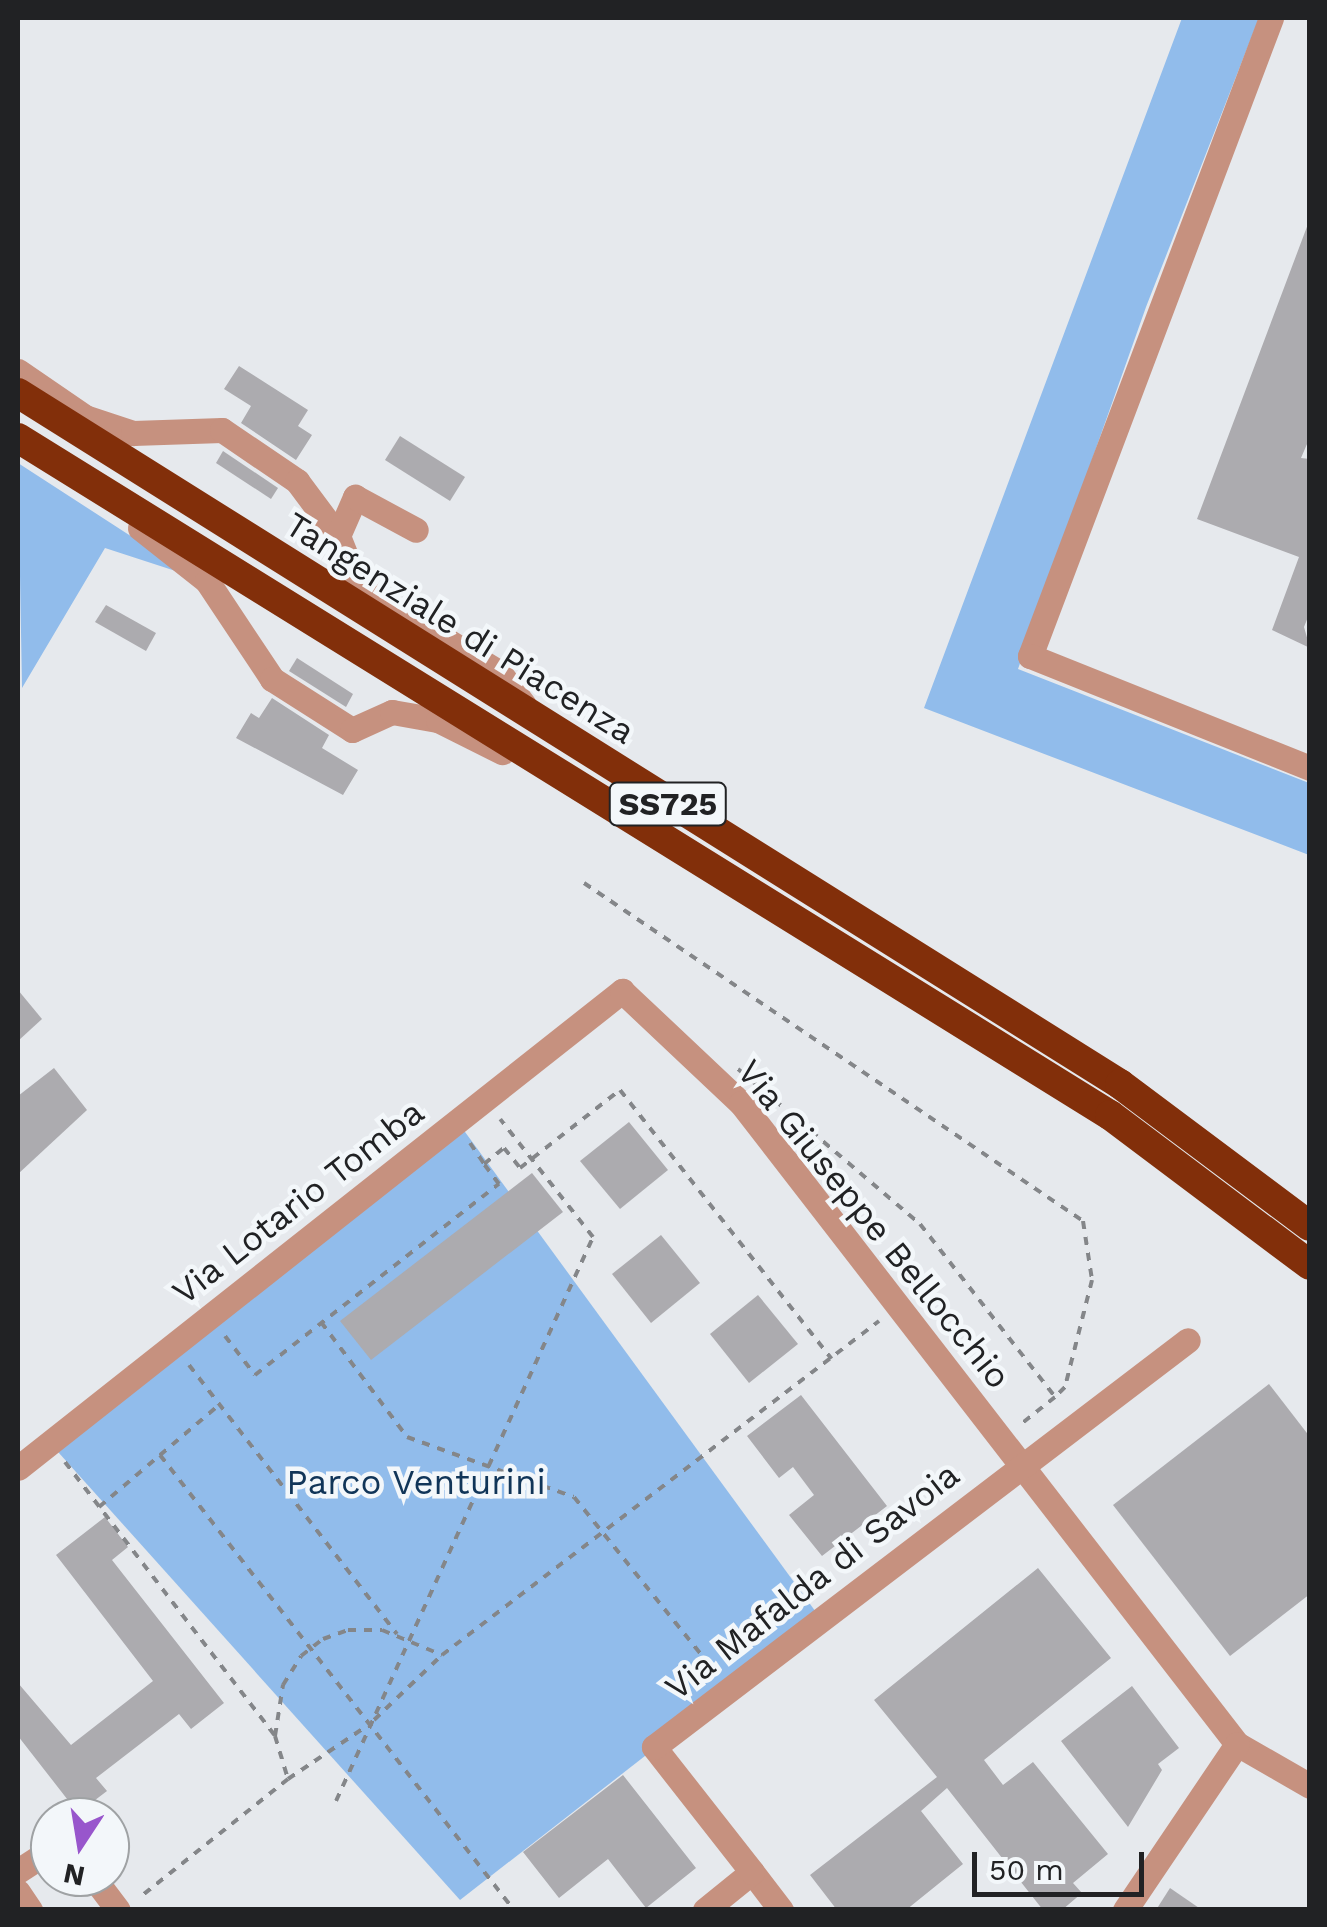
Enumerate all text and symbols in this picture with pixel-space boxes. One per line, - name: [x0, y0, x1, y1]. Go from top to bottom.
- street label: Tangenziale di Piacenza: [278, 503, 642, 753]
- road number: SS725: [608, 777, 728, 831]
- street label: Via Giuseppe Bellocchio: [728, 1051, 1020, 1397]
- street label: Via Lotario Tomba: [163, 1090, 433, 1314]
- street label: Via Mafalda di Savoia: [656, 1453, 968, 1709]
- park label: Parco Venturini: [286, 1461, 546, 1503]
- north arrow: [30, 1797, 130, 1897]
- scale bar: [977, 1832, 1150, 1894]
- text: 50 m: [989, 1852, 1064, 1887]
- text: N: [60, 1857, 88, 1893]

